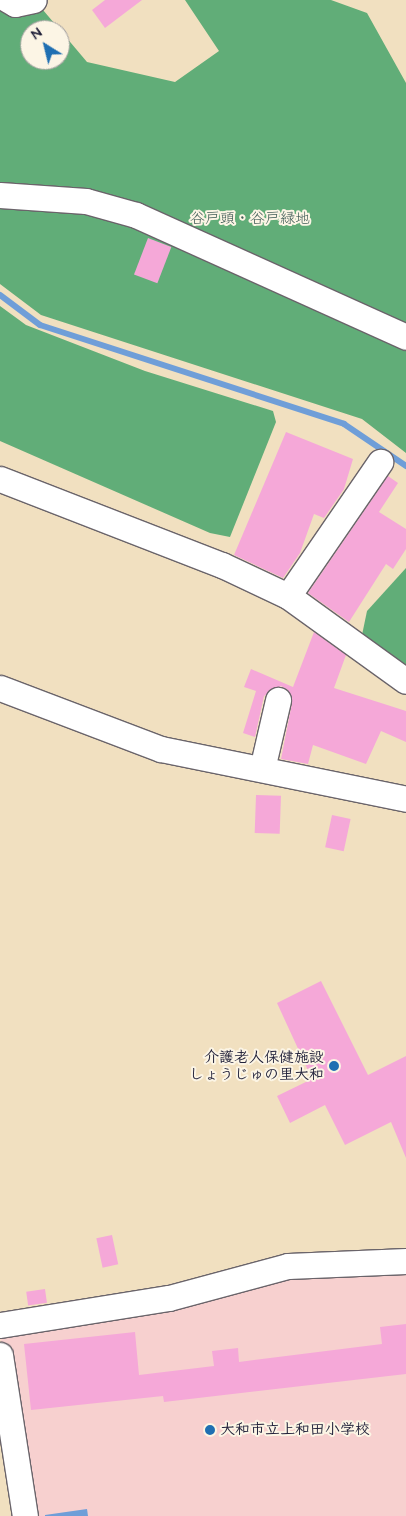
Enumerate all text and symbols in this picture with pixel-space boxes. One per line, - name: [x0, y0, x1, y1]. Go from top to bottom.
- north arrow: [20, 20, 70, 70]
- text: N: [27, 23, 46, 44]
- park label: 谷戸頭・谷戸緑地: [190, 210, 310, 228]
- place label: 介護老人保健施設 しょうじゅの里大和: [189, 1048, 324, 1083]
- marker: 介護老人保健施設 しょうじゅの里大和: [328, 1060, 340, 1072]
- place label: 大和市立上和田小学校: [220, 1421, 370, 1439]
- marker: 大和市立上和田小学校: [204, 1424, 216, 1436]

